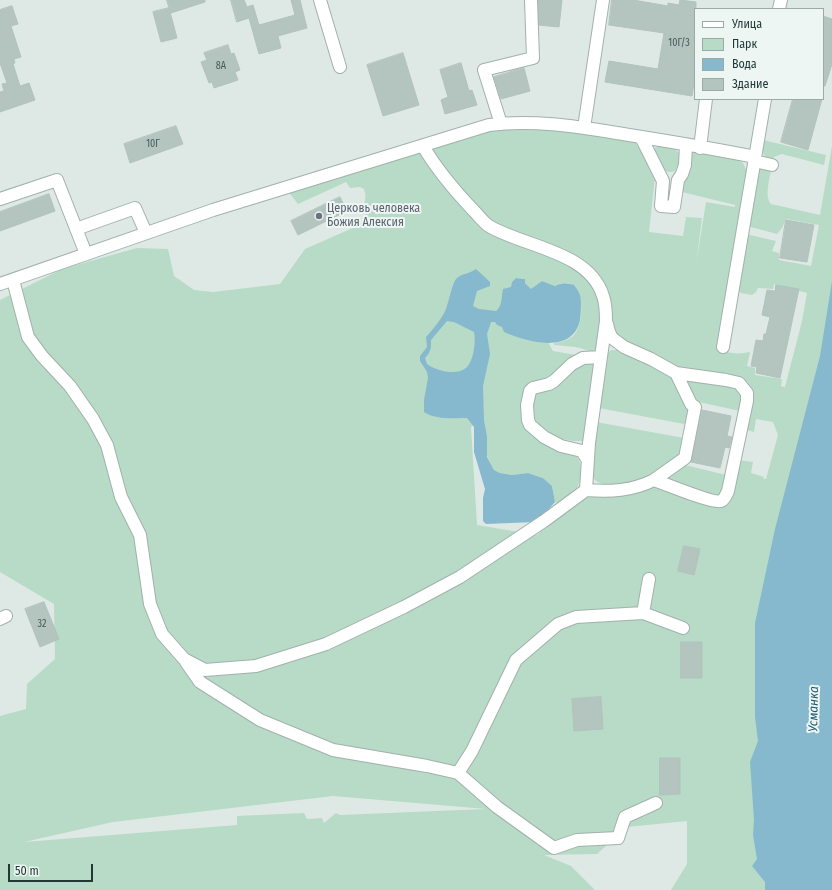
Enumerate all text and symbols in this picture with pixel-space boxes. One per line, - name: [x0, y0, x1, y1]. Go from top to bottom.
- legend: [694, 8, 824, 100]
- text: Улица: [732, 17, 762, 31]
- house number: 10Г/3: [668, 37, 690, 49]
- text: Парк: [732, 37, 757, 51]
- text: Вода: [732, 57, 757, 71]
- house number: 8А: [216, 60, 226, 72]
- text: Здание: [732, 77, 768, 91]
- house number: 10Г: [146, 138, 160, 150]
- place label: Церковь человека Божия Алексия: [327, 202, 420, 230]
- marker: Церковь человека Божия Алексия: [314, 211, 324, 221]
- house number: 32: [38, 618, 46, 630]
- water label: Усманка: [806, 686, 822, 732]
- scale bar: [10, 856, 95, 882]
- text: 50 m: [15, 864, 39, 878]

